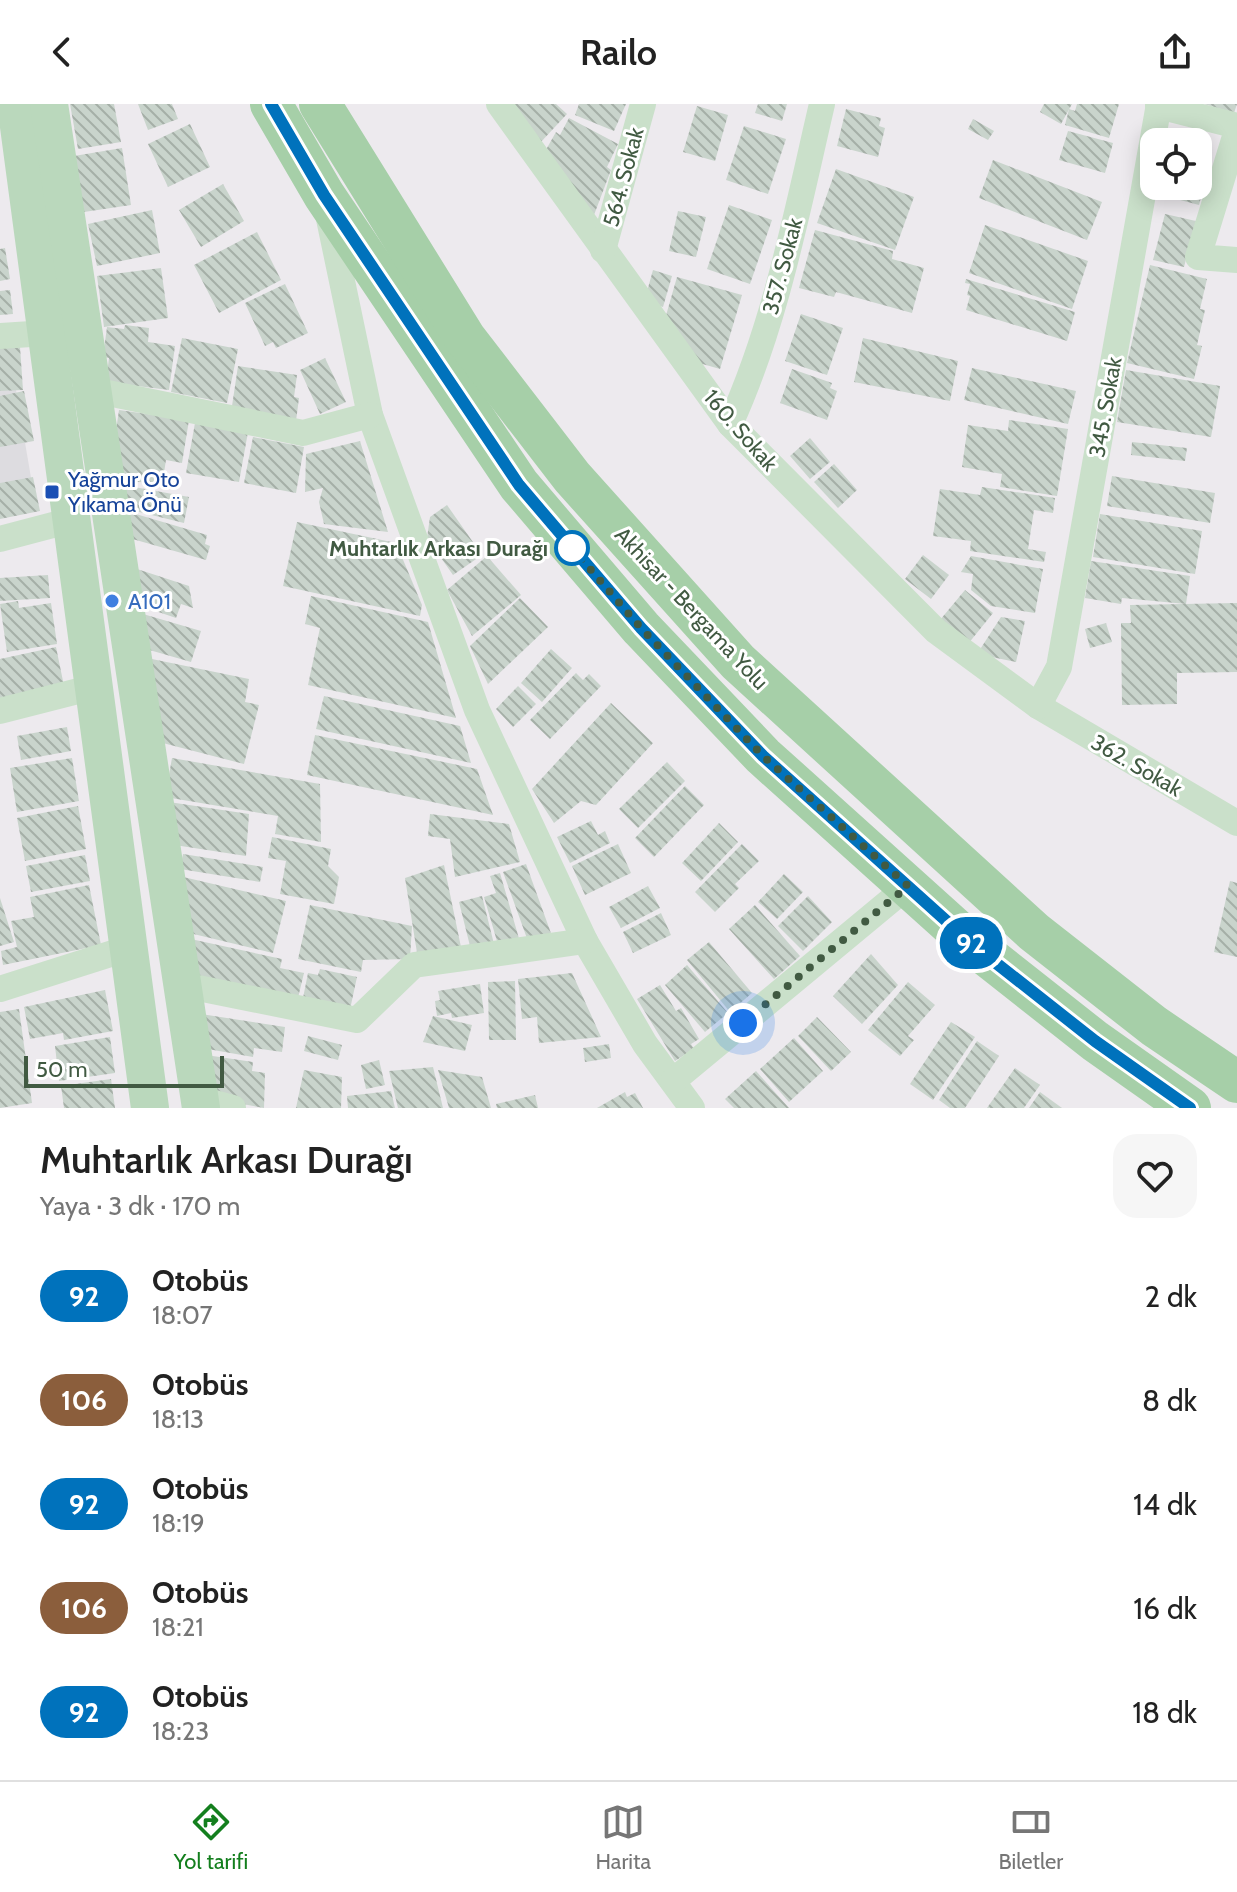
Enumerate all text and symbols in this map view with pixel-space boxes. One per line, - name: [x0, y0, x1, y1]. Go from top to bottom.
- icon: back: [40, 30, 84, 74]
- text: Railo: [580, 30, 657, 74]
- icon: share: [1153, 30, 1197, 74]
- street label: 564. Sokak: [597, 125, 650, 230]
- map controls: [1140, 128, 1212, 200]
- button: locate: [1140, 128, 1212, 200]
- street label: 357. Sokak: [757, 215, 808, 317]
- street label: 345. Sokak: [1083, 355, 1128, 459]
- street label: 160. Sokak: [698, 384, 783, 477]
- place label: Yağmur Oto Yıkama Önü: [67, 466, 182, 518]
- marker: Yağmur Oto Yıkama Önü: [43, 483, 61, 501]
- street label: Akhisar - Bergama Yolu: [609, 521, 774, 695]
- marker: Muhtarlık Arkası Durağı: [555, 531, 589, 565]
- place label: Muhtarlık Arkası Durağı: [329, 535, 548, 562]
- place label: A101: [128, 588, 171, 615]
- marker: A101: [103, 592, 121, 610]
- street label: 362. Sokak: [1086, 729, 1187, 802]
- line badge: 92: [935, 917, 1007, 969]
- text: 92: [956, 926, 986, 960]
- your location: [723, 1003, 763, 1043]
- scale bar: [24, 1052, 224, 1088]
- text: 50 m: [36, 1056, 88, 1083]
- button: heart: [1113, 1134, 1197, 1218]
- text: Muhtarlık Arkası Durağı: [40, 1136, 413, 1183]
- text: Yaya · 3 dk · 170 m: [40, 1190, 240, 1222]
- text: Otobüs: [152, 1262, 248, 1299]
- text: 2 dk: [1144, 1278, 1197, 1315]
- text: 92: [69, 1279, 99, 1313]
- text: 18:07: [152, 1299, 213, 1331]
- text: Otobüs: [152, 1366, 248, 1403]
- text: 8 dk: [1142, 1382, 1197, 1419]
- text: 106: [61, 1383, 107, 1417]
- text: 18:13: [152, 1403, 204, 1435]
- text: Otobüs: [152, 1470, 248, 1507]
- text: 14 dk: [1133, 1486, 1197, 1523]
- text: 92: [69, 1487, 99, 1521]
- text: 18:19: [152, 1507, 205, 1539]
- text: Otobüs: [152, 1574, 248, 1611]
- text: 16 dk: [1133, 1590, 1197, 1627]
- text: 106: [61, 1591, 107, 1625]
- text: 18:21: [152, 1611, 204, 1643]
- text: Otobüs: [152, 1678, 248, 1715]
- text: 18 dk: [1132, 1694, 1197, 1731]
- text: 92: [69, 1695, 99, 1729]
- text: 18:23: [152, 1715, 209, 1747]
- tab: Yol tarifi: [174, 1800, 248, 1875]
- tab: Harita: [596, 1800, 651, 1875]
- tab: Biletler: [998, 1800, 1063, 1875]

